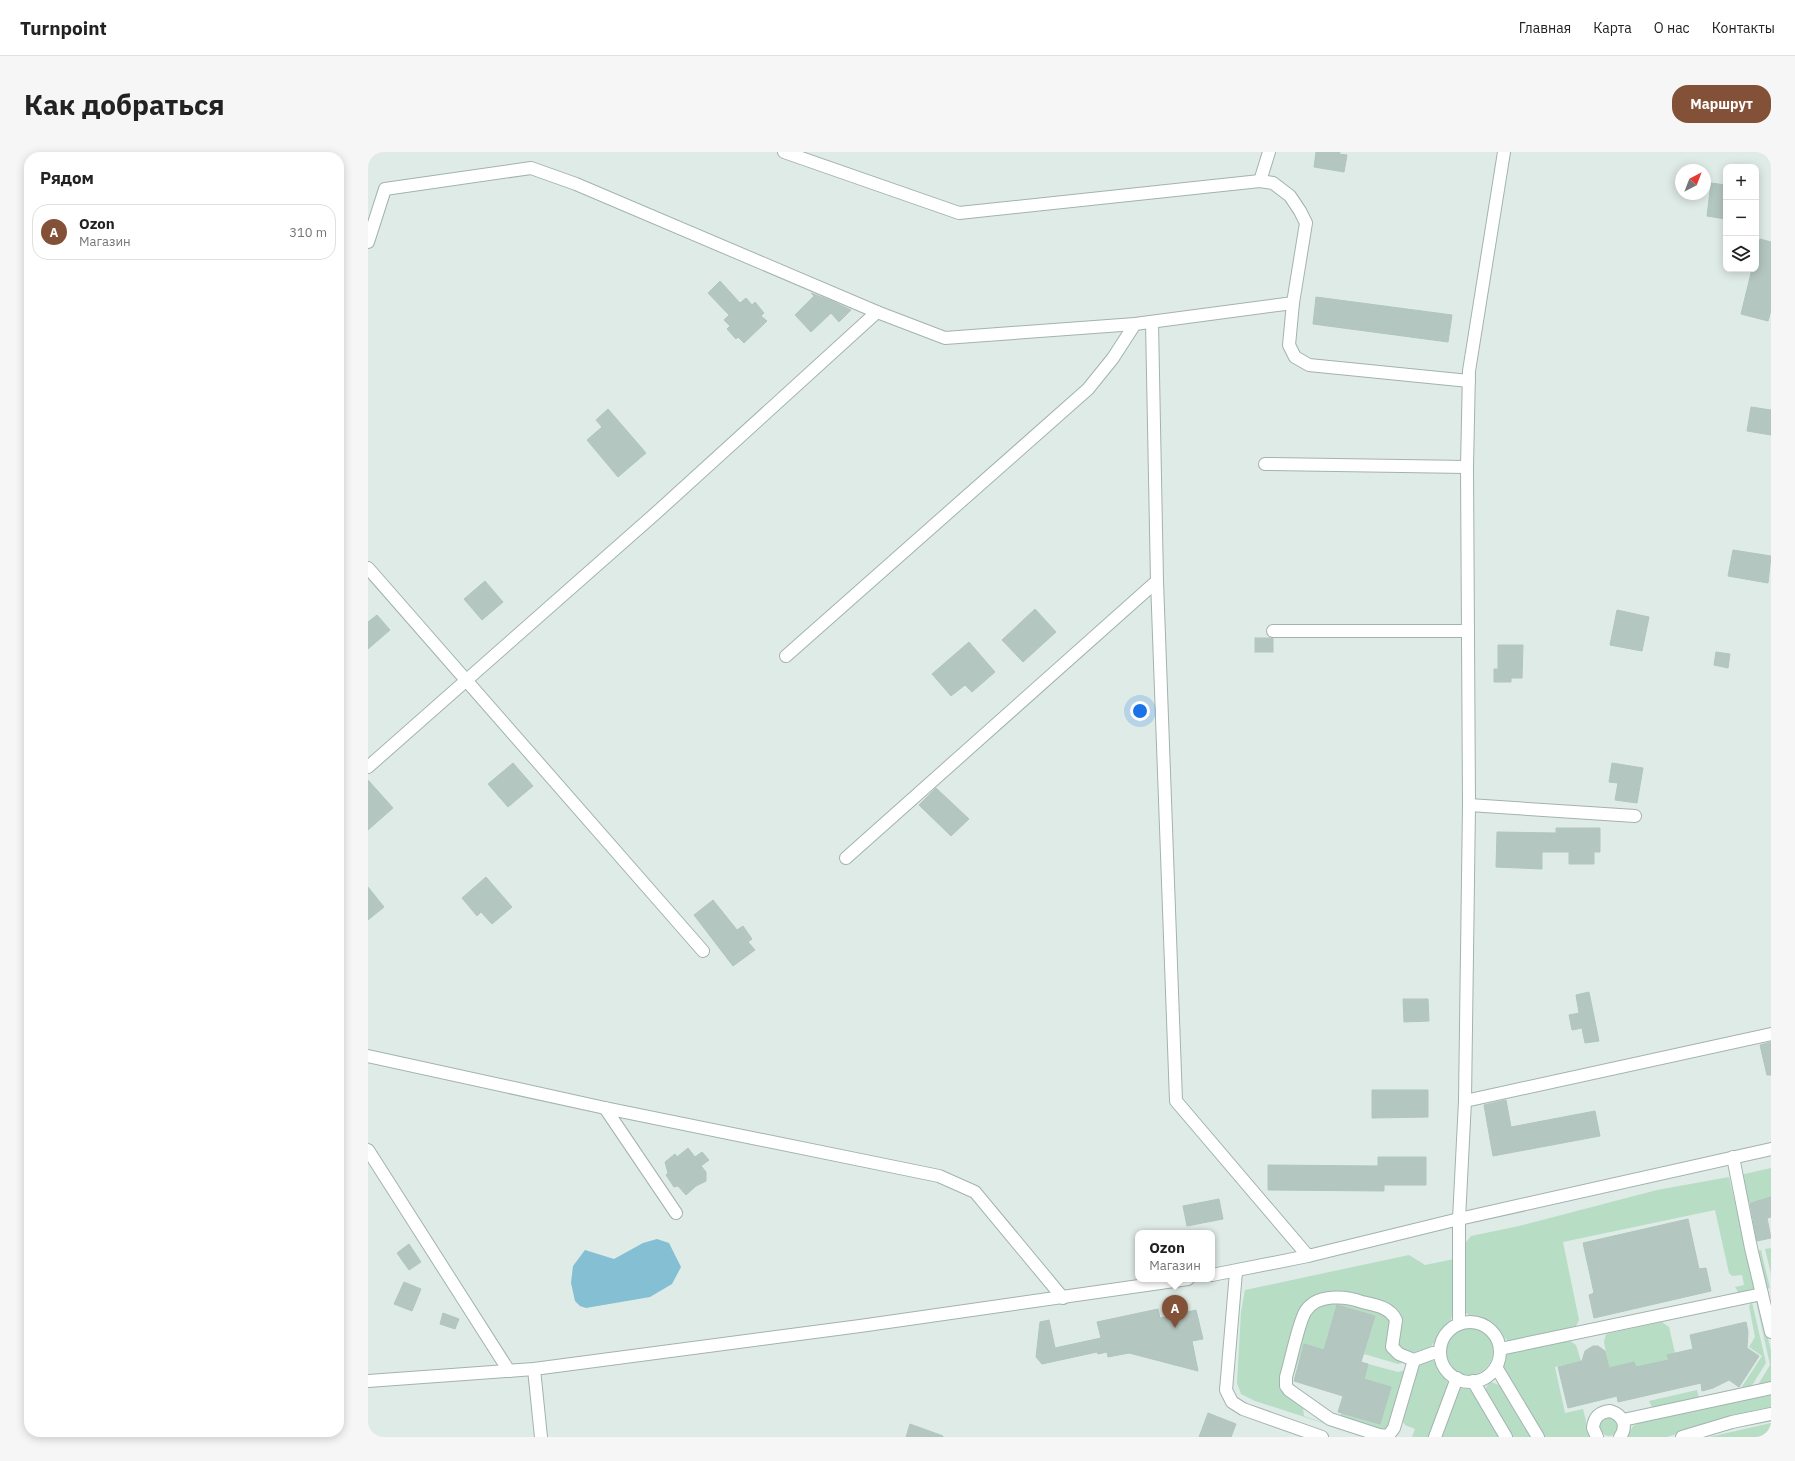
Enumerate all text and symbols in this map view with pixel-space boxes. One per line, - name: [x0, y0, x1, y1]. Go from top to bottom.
- text: Turnpoint: [20, 16, 107, 40]
- text: Главная: [1519, 19, 1571, 37]
- text: Карта: [1593, 19, 1632, 37]
- text: О нас: [1654, 19, 1690, 37]
- text: Контакты: [1712, 19, 1775, 37]
- button: Маршрут: [1672, 85, 1771, 123]
- text: Как добраться: [24, 86, 225, 123]
- north arrow: [1675, 164, 1711, 200]
- map controls: [1723, 164, 1759, 272]
- button: +: [1723, 164, 1759, 200]
- text: Рядом: [40, 167, 94, 189]
- button: −: [1723, 200, 1759, 236]
- text: Ozon: [79, 214, 115, 233]
- text: A: [50, 224, 58, 241]
- text: 310 m: [289, 224, 327, 241]
- text: Магазин: [79, 233, 131, 250]
- button: layers: [1723, 236, 1759, 272]
- your location: [1130, 701, 1150, 721]
- popup: [1135, 1230, 1215, 1282]
- text: Ozon: [1149, 1238, 1185, 1257]
- text: Магазин: [1149, 1257, 1201, 1274]
- pin: A: [1162, 1295, 1188, 1328]

